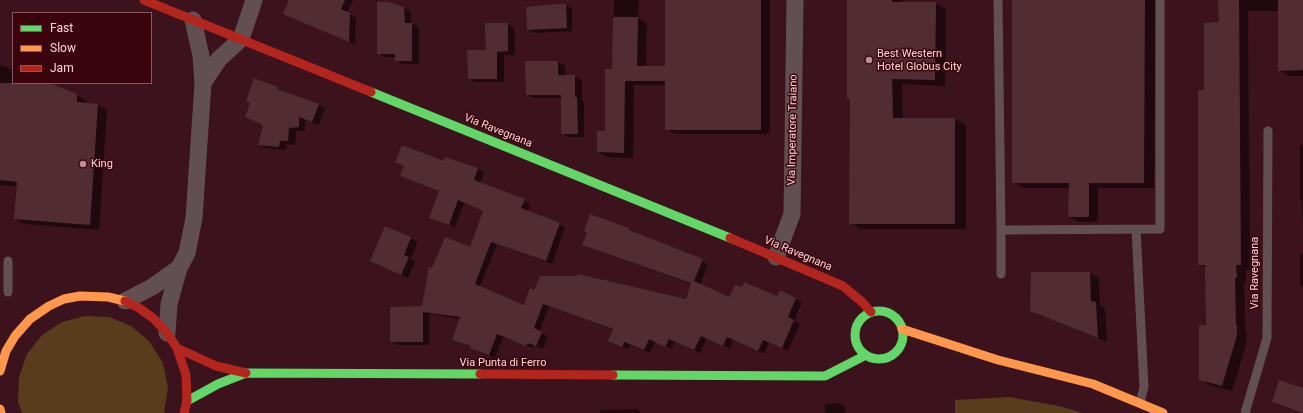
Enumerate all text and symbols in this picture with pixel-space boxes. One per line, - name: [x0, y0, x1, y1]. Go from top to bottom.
- legend: [12, 12, 152, 84]
- text: Fast: [50, 21, 73, 35]
- text: Slow: [50, 41, 76, 55]
- place label: Best Western Hotel Globus City: [877, 47, 962, 73]
- marker: Best Western Hotel Globus City: [864, 55, 874, 65]
- text: Jam: [50, 61, 74, 75]
- street label: Via Imperatore Traiano: [785, 74, 801, 186]
- street label: Via Ravegnana: [462, 111, 534, 151]
- place label: King: [91, 157, 113, 171]
- marker: King: [78, 159, 88, 169]
- street label: Via Ravegnana: [762, 234, 834, 274]
- street label: Via Ravegnana: [1248, 237, 1262, 309]
- street label: Via Punta di Ferro: [460, 356, 546, 370]

